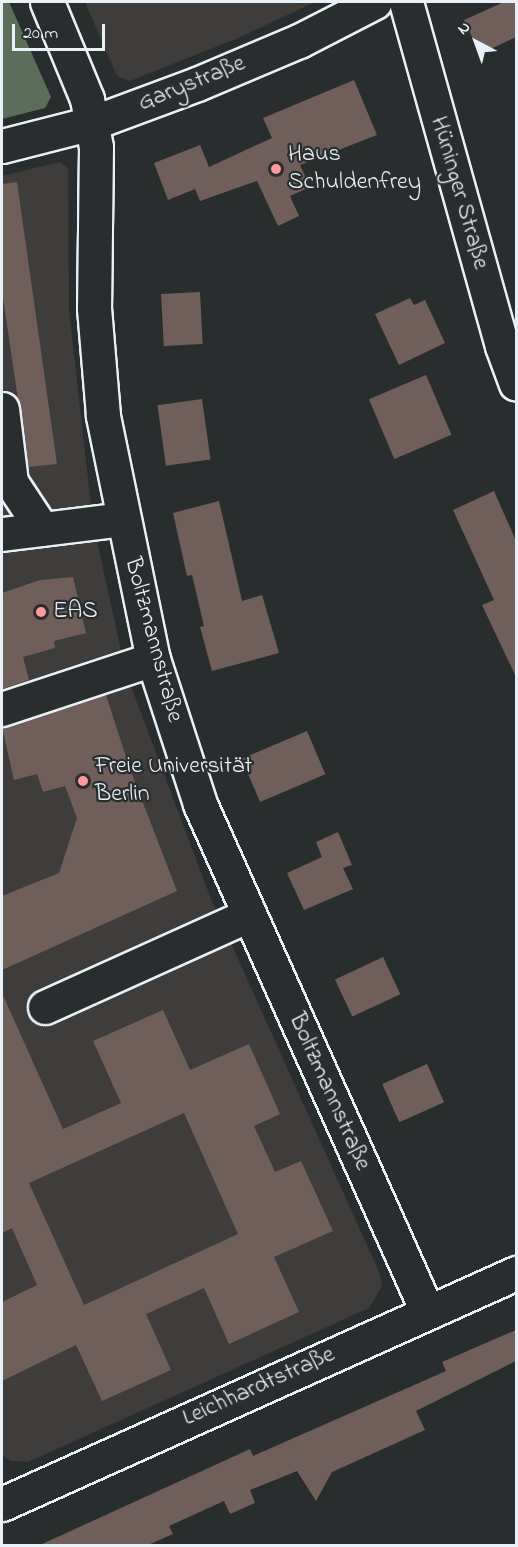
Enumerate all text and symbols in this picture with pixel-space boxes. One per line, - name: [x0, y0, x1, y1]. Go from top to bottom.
- scale bar: [15, 12, 108, 50]
- north arrow: [446, 12, 506, 72]
- text: N: [452, 16, 476, 41]
- text: 20 m: [23, 21, 58, 47]
- street label: Garystraße: [134, 50, 250, 118]
- street label: Hüninger Straße: [423, 113, 495, 273]
- place label: Haus Schuldenfrey: [288, 141, 421, 197]
- marker: Haus Schuldenfrey: [269, 162, 283, 176]
- street label: Boltzmannstraße: [117, 555, 189, 725]
- place label: EAS: [53, 598, 98, 626]
- marker: EAS: [34, 605, 48, 619]
- place label: Freie Universität Berlin: [95, 753, 252, 809]
- marker: Freie Universität Berlin: [76, 774, 90, 788]
- street label: Boltzmannstraße: [281, 1009, 377, 1175]
- street label: Leichhardtstraße: [179, 1341, 339, 1433]

